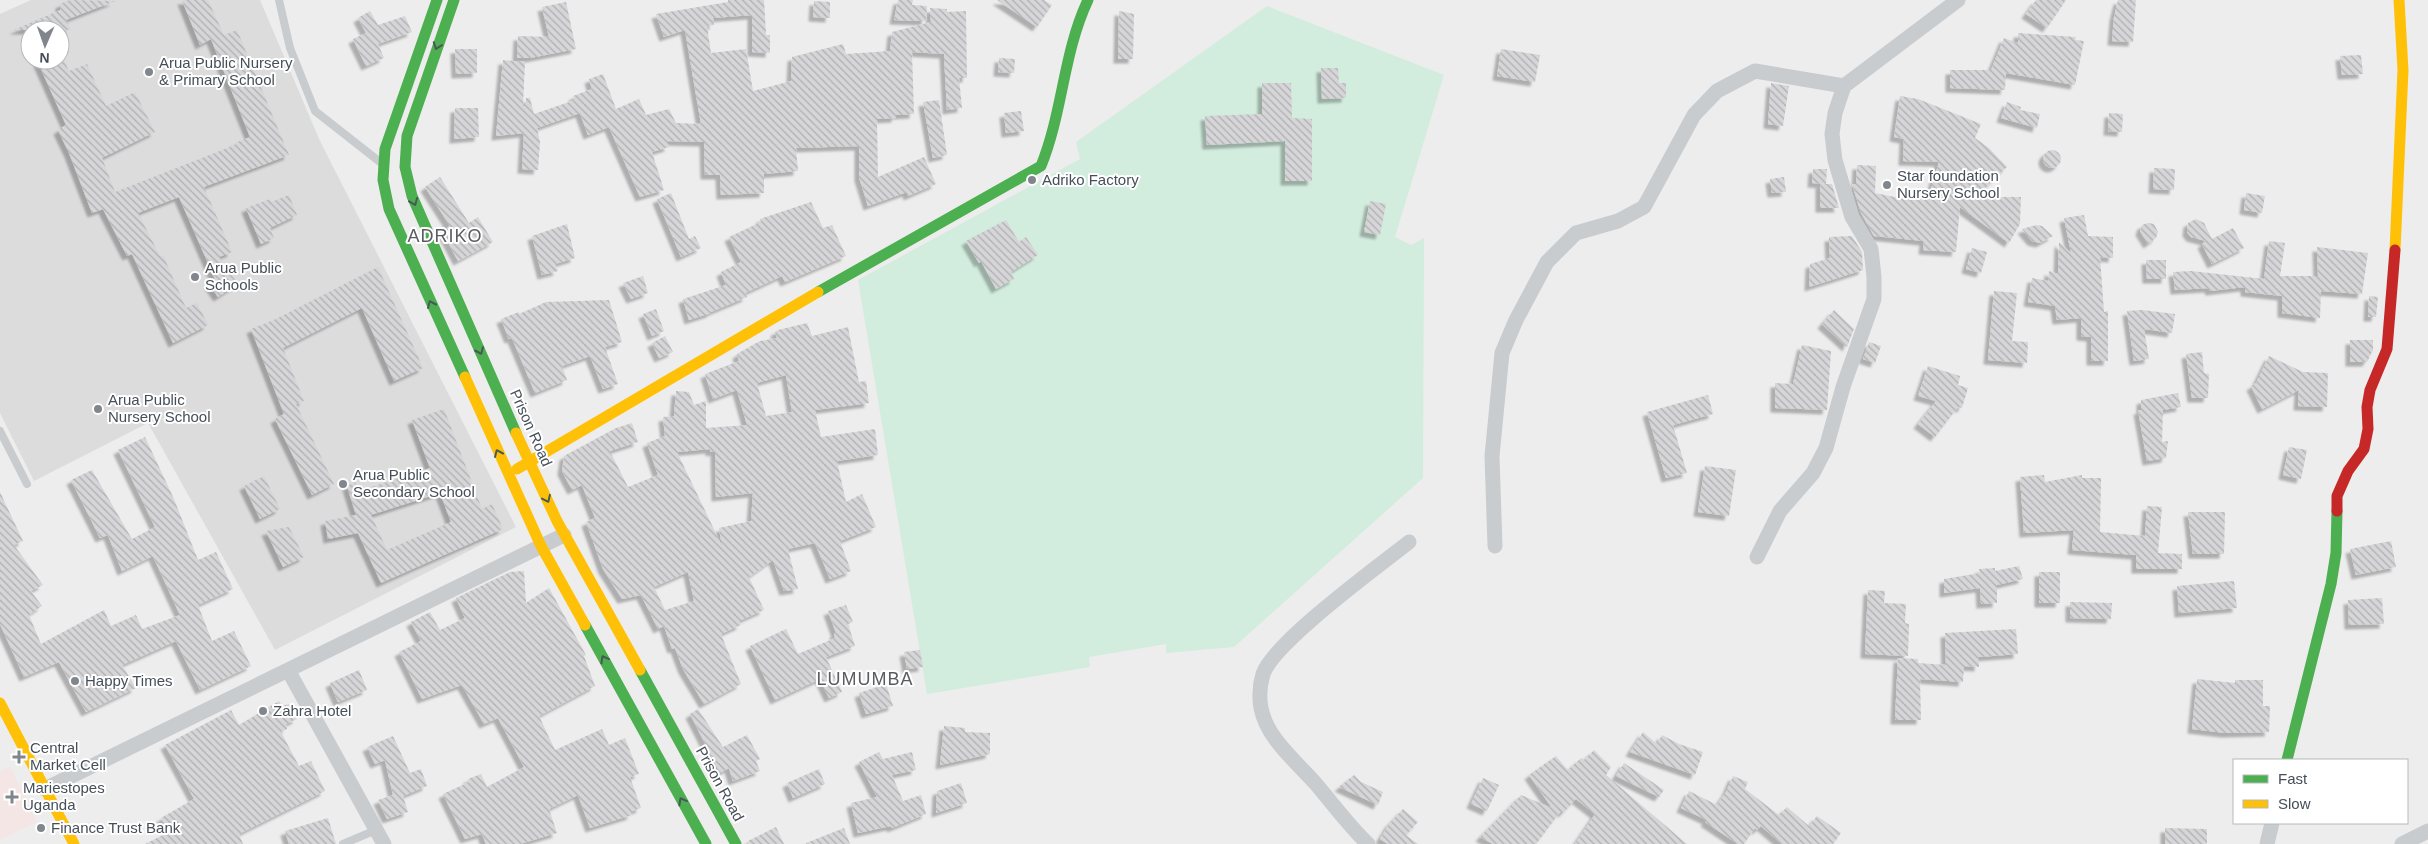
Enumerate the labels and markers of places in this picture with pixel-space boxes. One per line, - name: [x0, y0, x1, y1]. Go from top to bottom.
- place label: Arua Public Nursery & Primary School: [159, 54, 293, 88]
- marker: Arua Public Nursery & Primary School: [143, 66, 155, 78]
- place label: Star foundation Nursery School: [1897, 167, 2000, 201]
- place label: Adriko Factory: [1042, 171, 1139, 188]
- marker: Adriko Factory: [1026, 174, 1038, 186]
- marker: Star foundation Nursery School: [1881, 179, 1893, 191]
- place label: Arua Public Schools: [205, 259, 282, 293]
- marker: Arua Public Schools: [189, 271, 201, 283]
- place label: Arua Public Nursery School: [108, 391, 211, 425]
- marker: Arua Public Nursery School: [92, 403, 104, 415]
- place label: Arua Public Secondary School: [353, 466, 475, 500]
- marker: Arua Public Secondary School: [337, 478, 349, 490]
- place label: Happy Times: [85, 672, 173, 689]
- marker: Happy Times: [69, 675, 81, 687]
- place label: Zahra Hotel: [273, 702, 351, 719]
- marker: Zahra Hotel: [257, 705, 269, 717]
- place label: Central Market Cell: [30, 739, 106, 773]
- marker: Central Market Cell: [12, 750, 26, 764]
- place label: Mariestopes Uganda: [23, 779, 105, 813]
- marker: Mariestopes Uganda: [5, 790, 19, 804]
- place label: Finance Trust Bank: [51, 819, 181, 836]
- marker: Finance Trust Bank: [35, 822, 47, 834]

